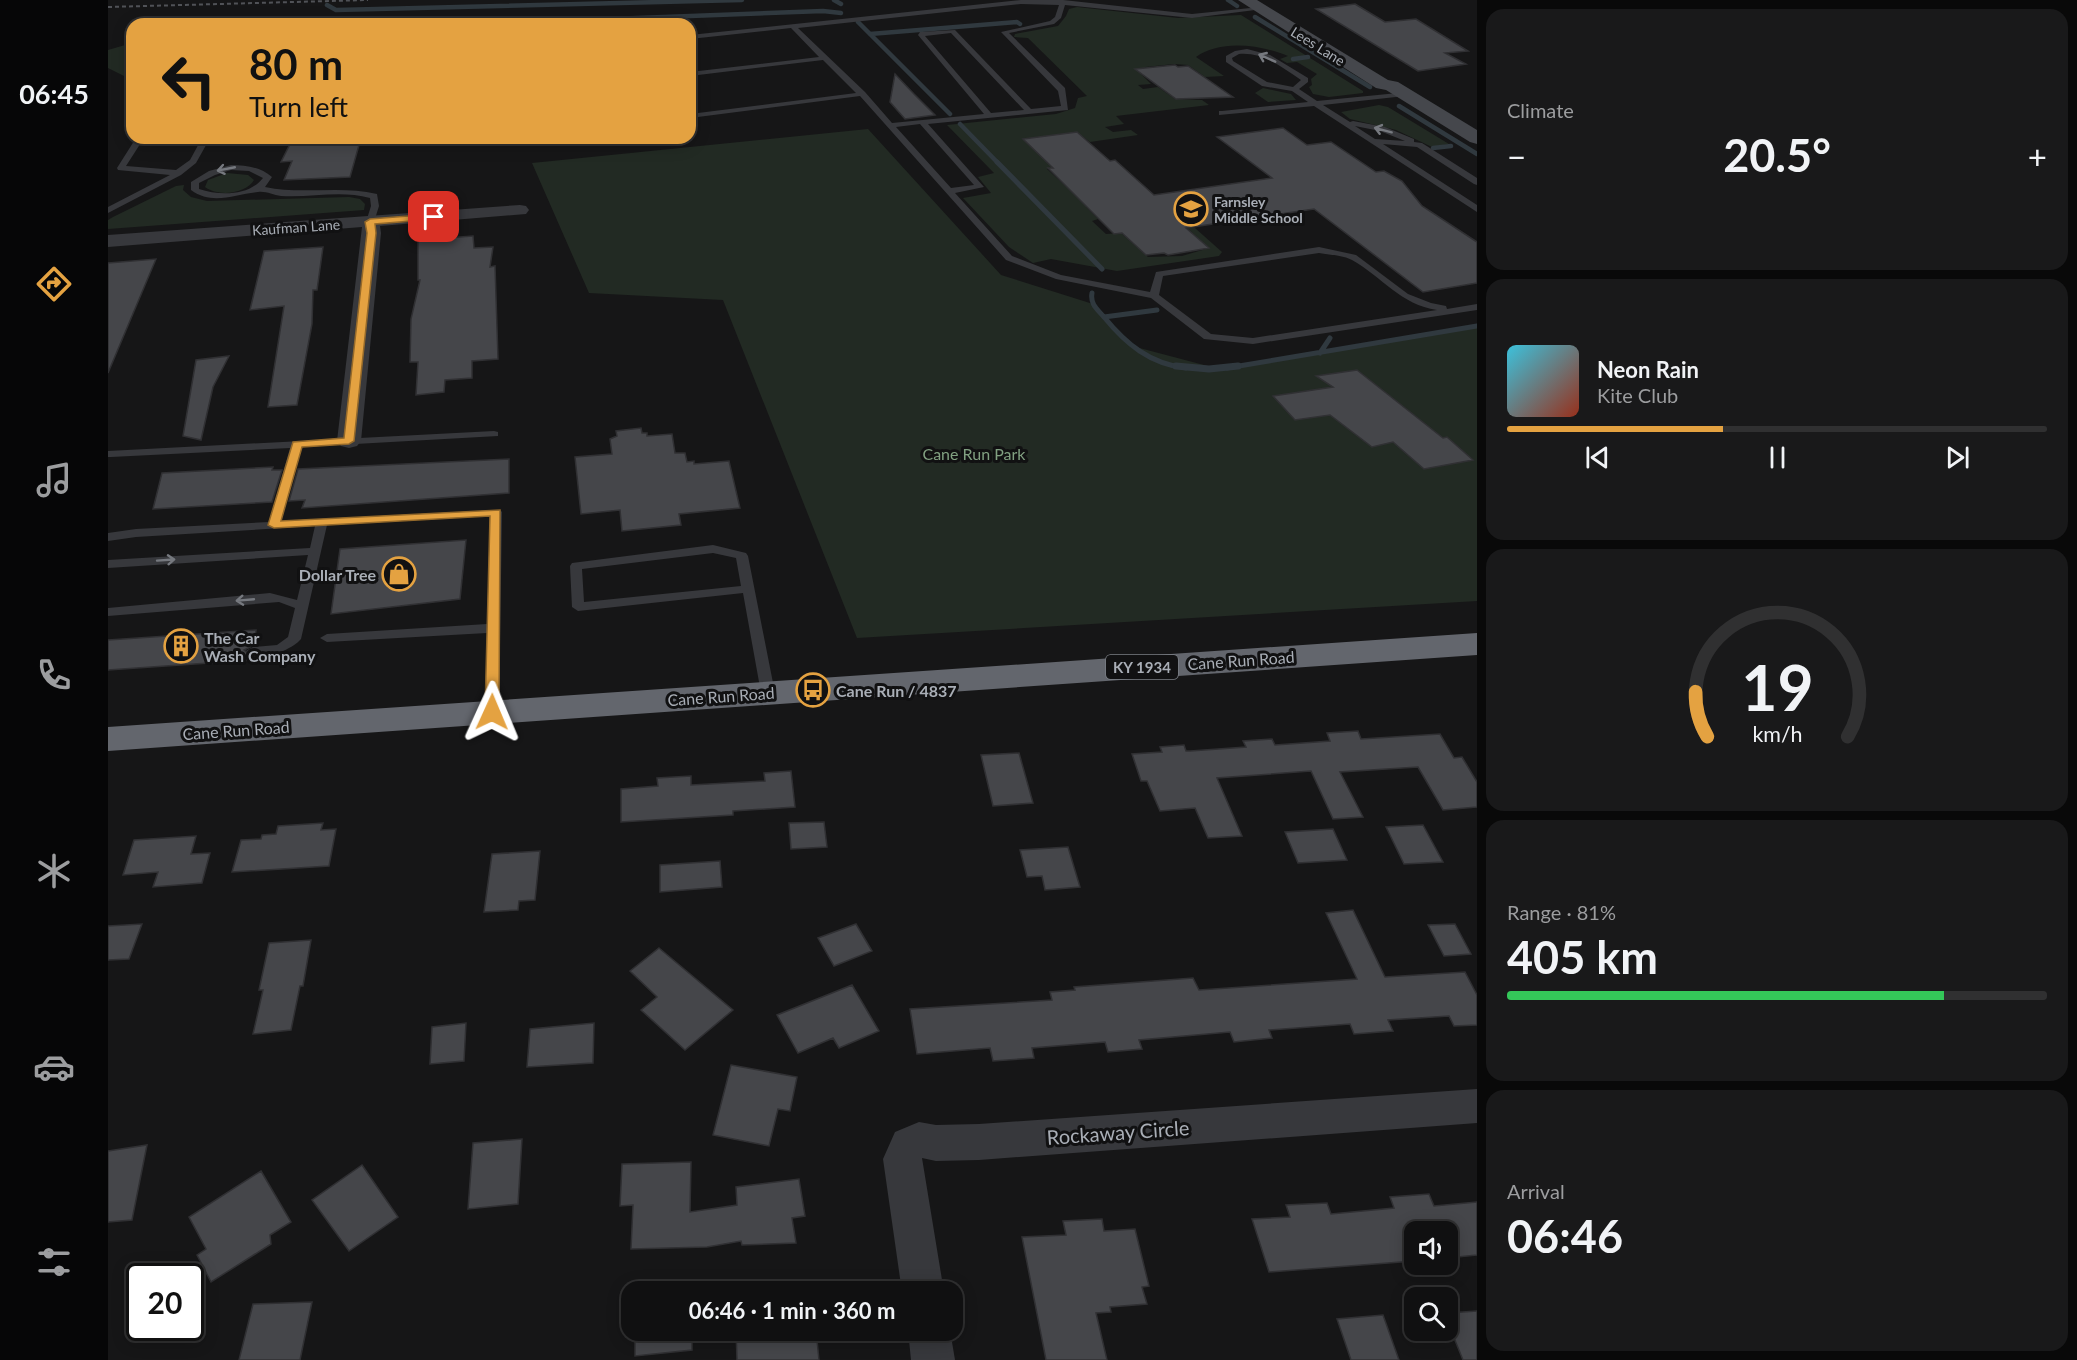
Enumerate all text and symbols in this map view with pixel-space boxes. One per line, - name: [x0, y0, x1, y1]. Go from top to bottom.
- street label: Lees Lane: [1288, 23, 1348, 69]
- text: 80 m: [249, 39, 343, 89]
- icon: left: [150, 42, 228, 120]
- one-way arrow: [1259, 52, 1277, 63]
- text: 06:45: [19, 77, 89, 110]
- text: Turn left: [249, 90, 348, 123]
- text: Climate: [1507, 98, 1574, 122]
- one-way arrow: [1374, 124, 1393, 135]
- text: 20.5°: [1723, 128, 1831, 182]
- text: −: [1507, 136, 1526, 176]
- text: +: [2028, 136, 2047, 176]
- one-way arrow: [217, 164, 237, 175]
- pin: [408, 191, 459, 242]
- school or university icon: Farnsley Middle School: [1173, 191, 1209, 227]
- place label: Farnsley Middle School: [1214, 193, 1303, 226]
- icon: arrive: [417, 200, 450, 233]
- street label: Kaufman Lane: [251, 215, 341, 239]
- icon: directions: [33, 263, 75, 305]
- text: Neon Rain: [1597, 356, 1699, 383]
- text: Kite Club: [1597, 383, 1678, 407]
- icon: previous: [1581, 441, 1614, 474]
- icon: pause: [1761, 441, 1794, 474]
- icon: next: [1941, 441, 1974, 474]
- park label: Cane Run Park: [922, 444, 1026, 463]
- icon: music: [33, 459, 75, 501]
- one-way arrow: [156, 554, 176, 565]
- shop icon: Dollar Tree: [381, 556, 417, 592]
- place label: Dollar Tree: [299, 565, 376, 584]
- one-way arrow: [236, 595, 256, 606]
- building icon: The Car Wash Company: [163, 628, 199, 664]
- place label: The Car Wash Company: [204, 628, 316, 665]
- street label: Cane Run Road: [1187, 647, 1295, 673]
- text: 19: [1741, 649, 1813, 724]
- icon: phone: [33, 654, 75, 696]
- road number: KY 1934: [1106, 655, 1178, 679]
- bus stop icon: Cane Run / 4837: [795, 672, 831, 708]
- position arrow: [460, 680, 524, 744]
- place label: Cane Run / 4837: [836, 681, 957, 700]
- street label: Cane Run Road: [667, 683, 775, 709]
- street label: Cane Run Road: [182, 717, 290, 743]
- text: km/h: [1752, 721, 1802, 747]
- icon: climate: [33, 850, 75, 892]
- text: Range · 81%: [1507, 900, 1616, 924]
- text: 405 km: [1507, 930, 1658, 984]
- icon: car: [33, 1046, 75, 1088]
- street label: Rockaway Circle: [1046, 1115, 1190, 1149]
- text: Arrival: [1507, 1179, 1565, 1203]
- text: 06:46: [1507, 1209, 1623, 1263]
- map controls: [1404, 1221, 1458, 1341]
- button: sound: [1404, 1221, 1458, 1275]
- icon: filters: [33, 1241, 75, 1283]
- speed limit sign: 20: [126, 1263, 204, 1341]
- button: search: [1404, 1287, 1458, 1341]
- text: 06:46 · 1 min · 360 m: [689, 1297, 895, 1324]

